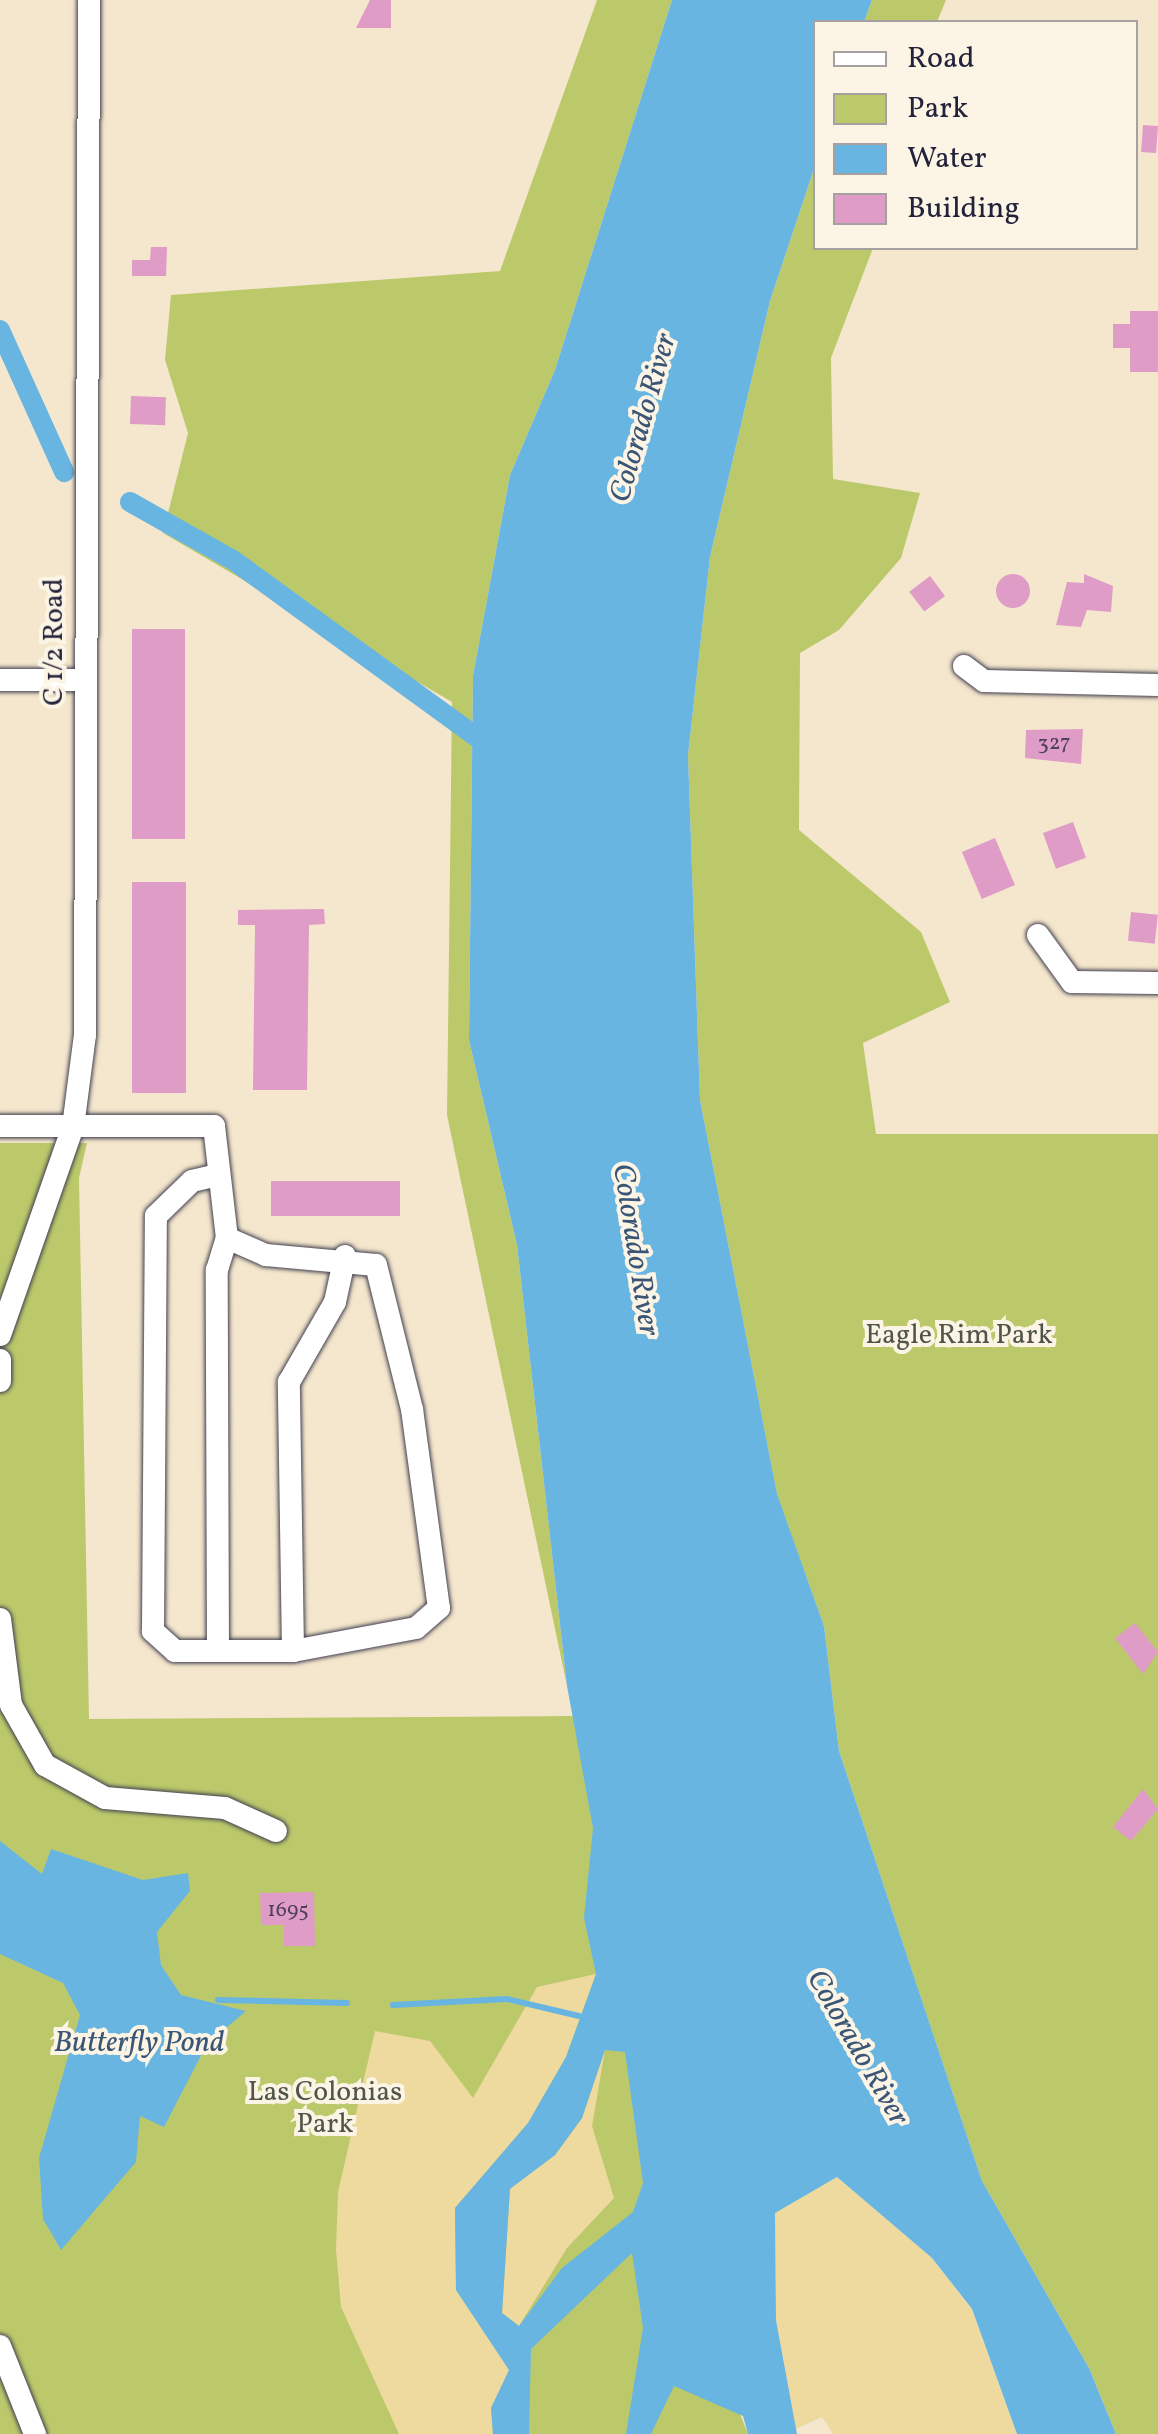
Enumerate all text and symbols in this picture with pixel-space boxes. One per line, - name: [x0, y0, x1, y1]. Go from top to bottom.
- legend: [813, 20, 1138, 250]
- text: Road: [907, 38, 975, 80]
- text: Park: [907, 88, 968, 130]
- text: Water: [907, 138, 987, 180]
- text: Building: [907, 188, 1020, 230]
- water label: Colorado River: [603, 329, 685, 507]
- street label: C 1/2 Road: [38, 578, 72, 706]
- house number: 327: [1037, 731, 1071, 757]
- water label: Colorado River: [604, 1161, 666, 1339]
- park label: Eagle Rim Park: [865, 1319, 1053, 1353]
- house number: 1695: [267, 1898, 309, 1924]
- water label: Colorado River: [798, 1964, 916, 2132]
- water label: Butterfly Pond: [54, 2025, 224, 2061]
- park label: Las Colonias Park: [248, 2076, 402, 2142]

